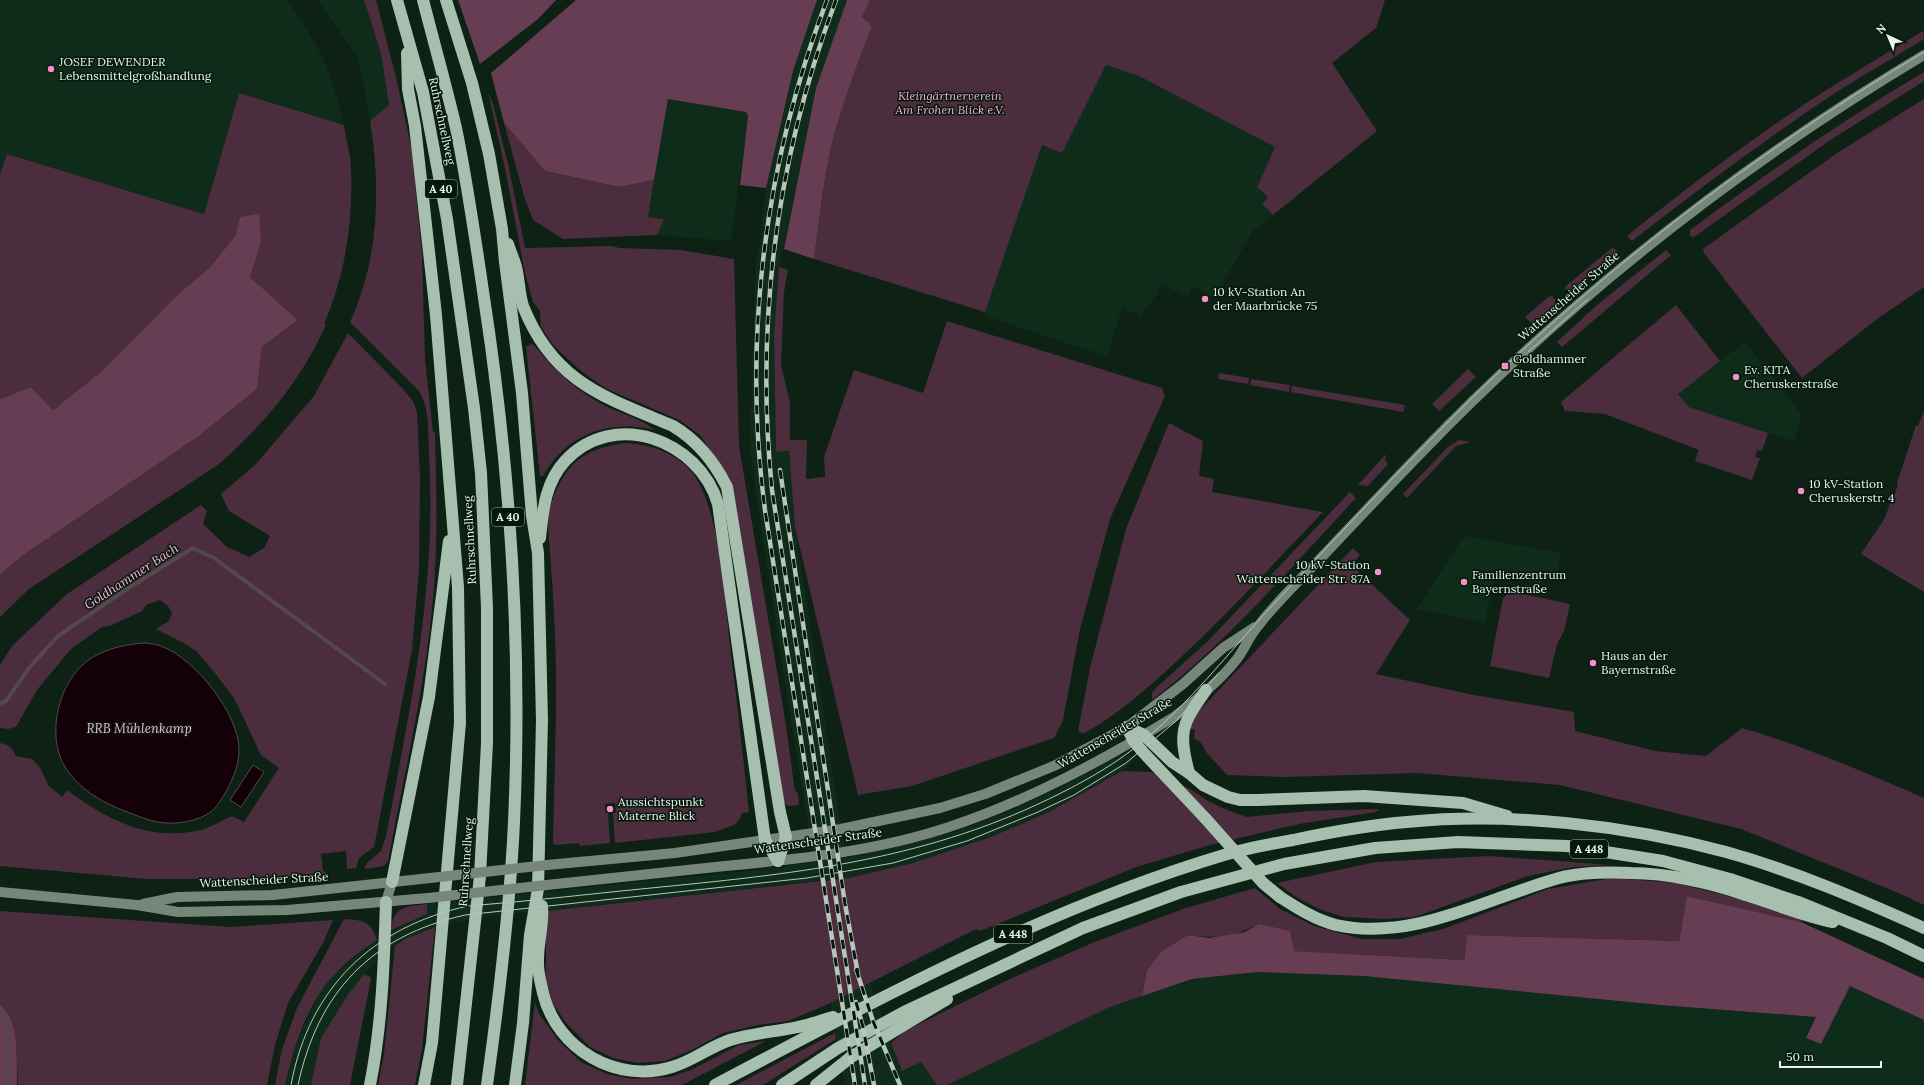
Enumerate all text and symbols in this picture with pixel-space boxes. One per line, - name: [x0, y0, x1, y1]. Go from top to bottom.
- north arrow: [1868, 16, 1908, 56]
- text: N: [1873, 20, 1889, 37]
- place label: JOSEF DEWENDER Lebensmittelgroßhandlung: [58, 54, 212, 83]
- marker: JOSEF DEWENDER Lebensmittelgroßhandlung: [46, 64, 56, 74]
- street label: Ruhrschnellweg: [426, 76, 459, 166]
- park label: Kleingärtnerverein Am Frohen Blick e.V.: [894, 88, 1005, 117]
- road number: A 40: [425, 180, 457, 198]
- street label: Wattenscheider Straße: [1515, 247, 1623, 344]
- place label: 10 kV-Station An der Maarbrücke 75: [1213, 284, 1317, 313]
- marker: 10 kV-Station An der Maarbrücke 75: [1200, 294, 1210, 304]
- place label: Goldhammer Straße: [1513, 351, 1587, 380]
- marker: Goldhammer Straße: [1500, 361, 1510, 371]
- place label: Ev. KITA Cheruskerstraße: [1744, 362, 1839, 391]
- marker: Ev. KITA Cheruskerstraße: [1731, 372, 1741, 382]
- place label: 10 kV-Station Cheruskerstr. 4: [1809, 476, 1895, 505]
- marker: 10 kV-Station Cheruskerstr. 4: [1796, 486, 1806, 496]
- street label: Ruhrschnellweg: [460, 495, 479, 585]
- road number: A 40: [492, 508, 524, 526]
- water label: Goldhammer Bach: [81, 539, 182, 613]
- place label: 10 kV-Station Wattenscheider Str. 87A: [1236, 557, 1370, 586]
- marker: 10 kV-Station Wattenscheider Str. 87A: [1373, 567, 1383, 577]
- place label: Familienzentrum Bayernstraße: [1472, 567, 1567, 596]
- marker: Familienzentrum Bayernstraße: [1459, 577, 1469, 587]
- place label: Haus an der Bayernstraße: [1601, 648, 1676, 677]
- marker: Haus an der Bayernstraße: [1588, 658, 1598, 668]
- street label: Wattenscheider Straße: [1055, 694, 1175, 771]
- water label: RRB Mühlenkamp: [86, 720, 192, 737]
- place label: Aussichtspunkt Materne Blick: [617, 794, 704, 823]
- marker: Aussichtspunkt Materne Blick: [605, 804, 615, 814]
- street label: Ruhrschnellweg: [455, 817, 476, 907]
- street label: Wattenscheider Straße: [753, 824, 883, 857]
- road number: A 448: [1570, 840, 1608, 858]
- street label: Wattenscheider Straße: [199, 869, 329, 890]
- road number: A 448: [994, 925, 1032, 943]
- scale bar: [1780, 1043, 1881, 1069]
- text: 50 m: [1786, 1049, 1814, 1064]

